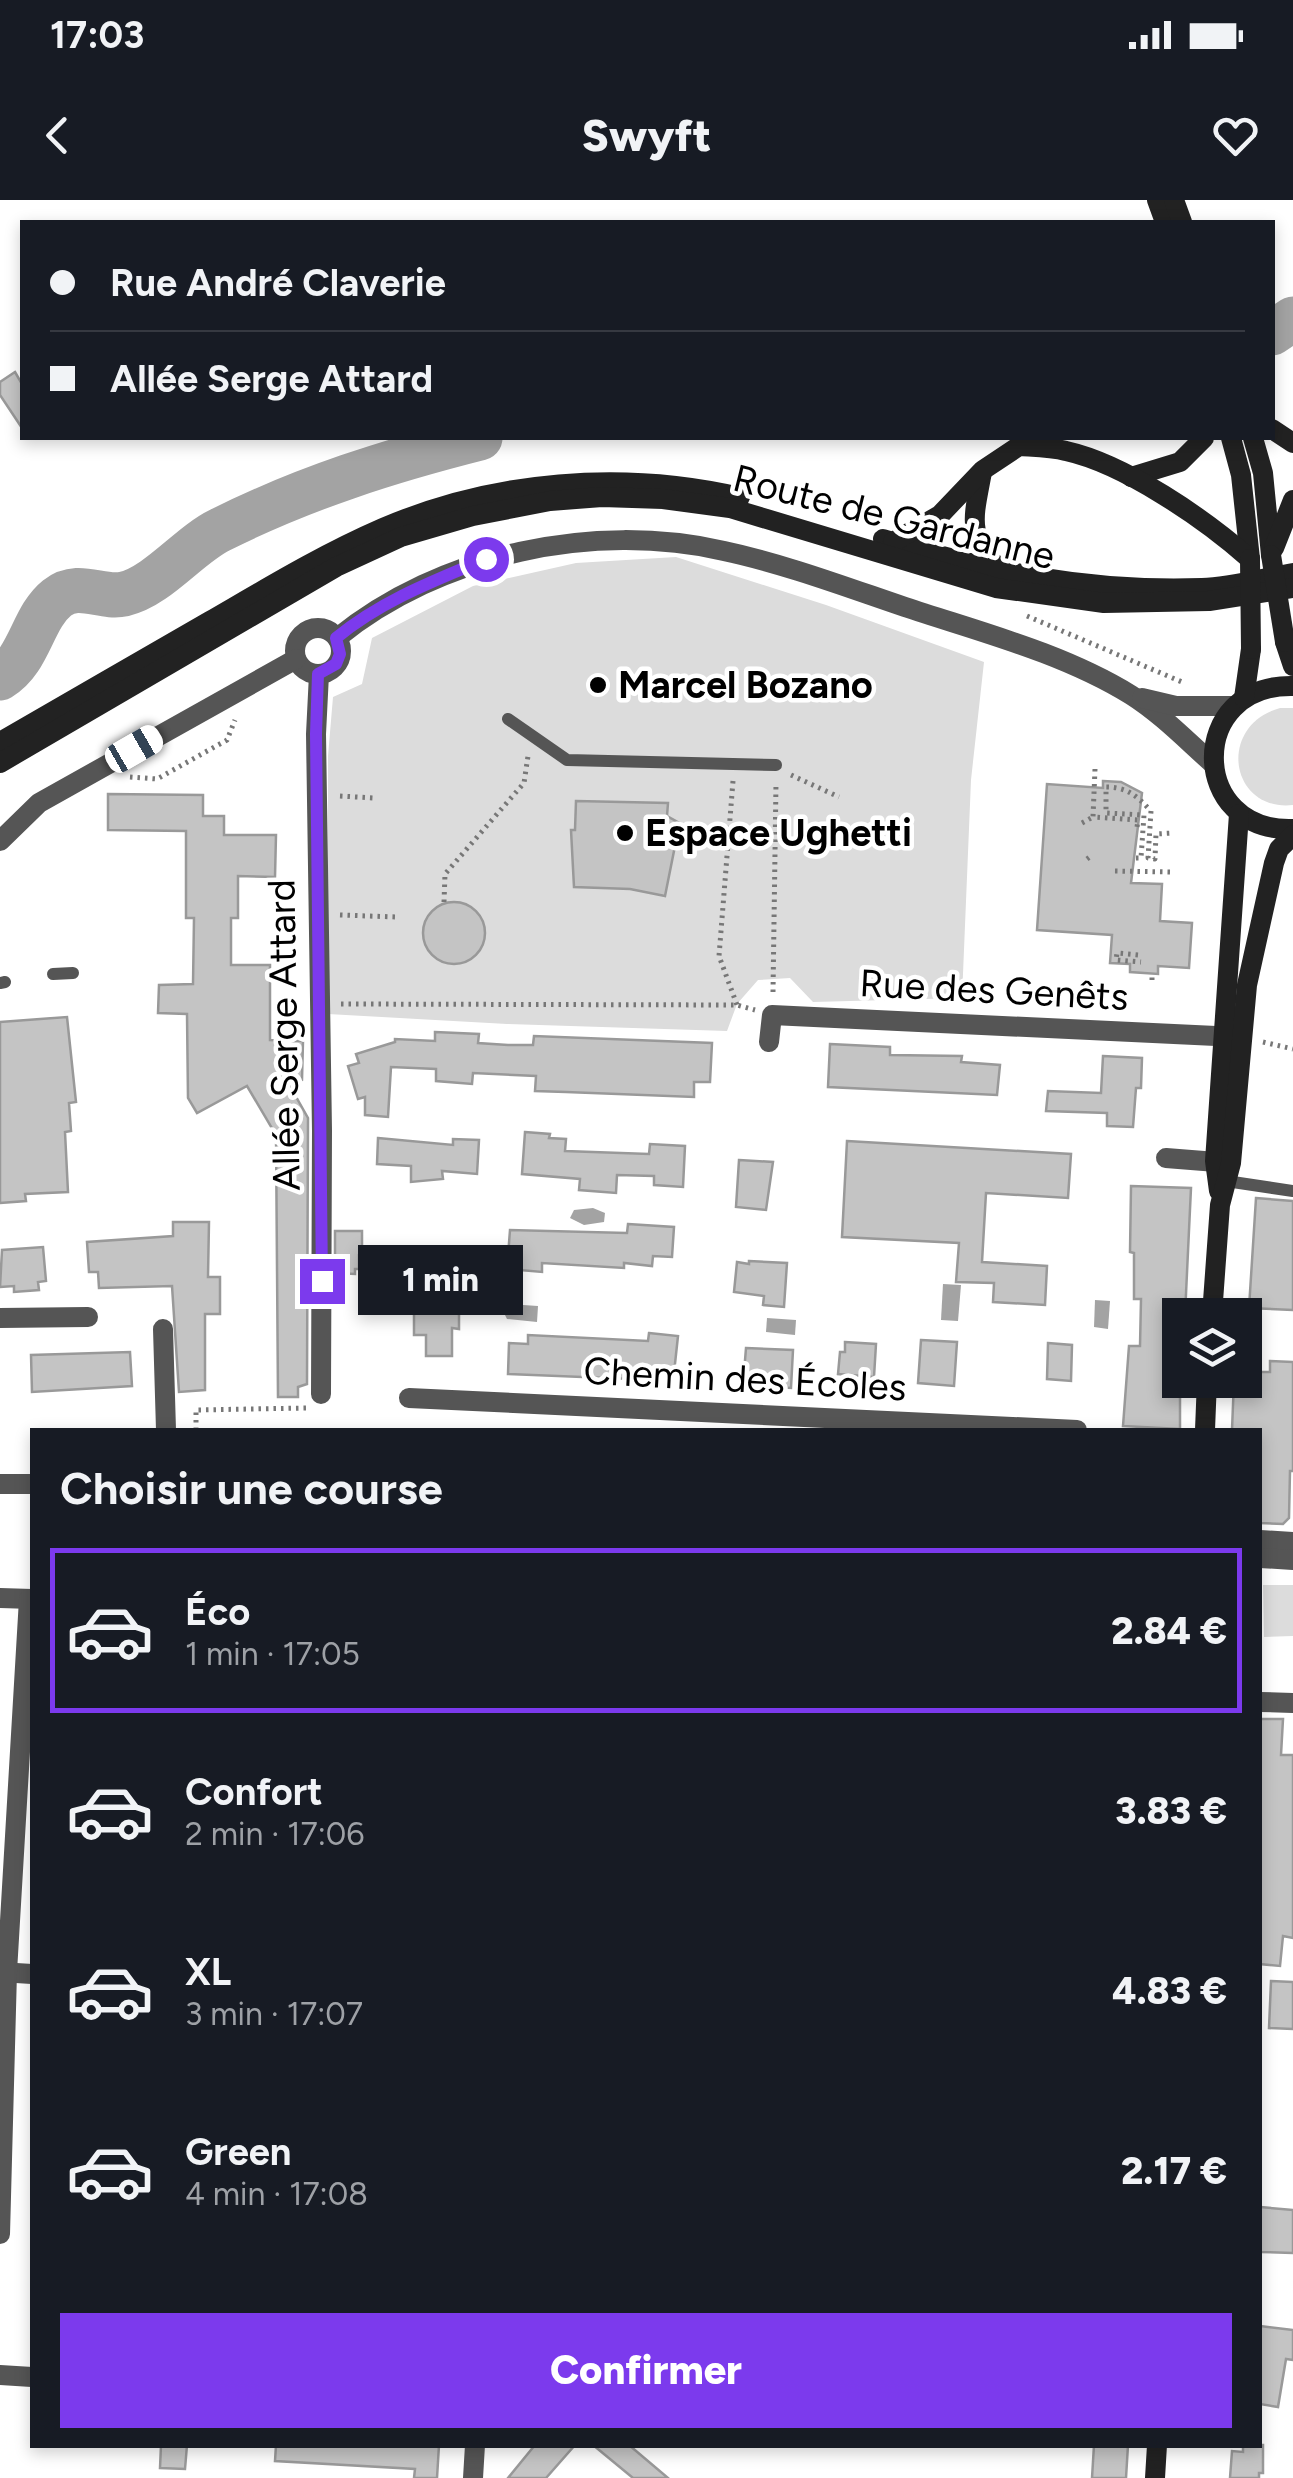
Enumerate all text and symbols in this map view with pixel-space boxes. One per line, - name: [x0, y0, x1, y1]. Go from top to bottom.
- text: 17:03: [50, 12, 144, 58]
- icon: back: [30, 108, 85, 163]
- text: Swyft: [582, 108, 711, 162]
- icon: heart: [1208, 108, 1263, 163]
- text: Rue André Claverie: [110, 260, 446, 306]
- text: Allée Serge Attard: [110, 356, 433, 402]
- street label: Route de Gardanne: [728, 455, 1060, 579]
- route start: [464, 537, 509, 582]
- place label: Marcel Bozano: [618, 662, 873, 708]
- marker: Marcel Bozano: [587, 674, 609, 696]
- car: [101, 721, 167, 777]
- place label: Espace Ughetti: [645, 810, 912, 856]
- marker: Espace Ughetti: [614, 822, 636, 844]
- street label: Allée Serge Attard: [258, 879, 310, 1191]
- street label: Rue des Genêts: [859, 960, 1129, 1020]
- callout: 1 min: [357, 1246, 522, 1316]
- route end: [300, 1259, 345, 1304]
- text: 1 min: [402, 1261, 479, 1299]
- map controls: [1162, 1298, 1262, 1398]
- button: layers: [1162, 1298, 1262, 1398]
- street label: Chemin des Écoles: [582, 1348, 908, 1410]
- text: Choisir une course: [60, 1461, 443, 1515]
- icon: car: [65, 1586, 155, 1676]
- text: Éco: [185, 1589, 250, 1635]
- text: 2.84 €: [1111, 1608, 1227, 1654]
- text: 1 min · 17:05: [185, 1635, 360, 1673]
- icon: car: [65, 1766, 155, 1856]
- text: Confort: [185, 1769, 322, 1815]
- text: 3.83 €: [1115, 1788, 1227, 1834]
- text: 2 min · 17:06: [185, 1815, 364, 1853]
- icon: car: [65, 1946, 155, 2036]
- text: XL: [185, 1949, 231, 1995]
- text: 4.83 €: [1112, 1968, 1227, 2014]
- text: 3 min · 17:07: [185, 1995, 363, 2033]
- icon: car: [65, 2126, 155, 2216]
- text: Green: [185, 2129, 291, 2175]
- text: 2.17 €: [1121, 2148, 1227, 2194]
- text: 4 min · 17:08: [185, 2175, 368, 2213]
- button: Confirmer: [60, 2313, 1232, 2428]

